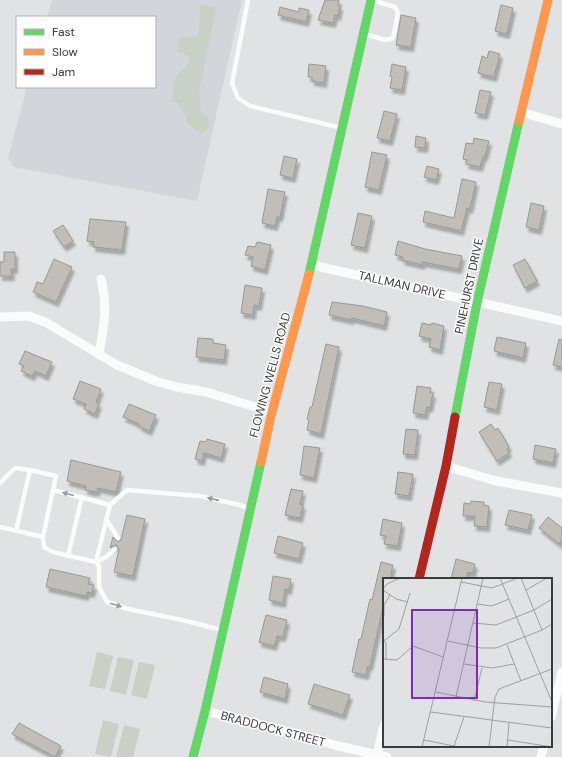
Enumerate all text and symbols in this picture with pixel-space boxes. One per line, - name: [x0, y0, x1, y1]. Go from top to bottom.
- legend: [16, 16, 156, 88]
- text: Fast: [52, 24, 75, 40]
- text: Slow: [52, 44, 78, 60]
- text: Jam: [52, 64, 75, 80]
- street label: PINEHURST DRIVE: [451, 236, 487, 335]
- street label: TALLMAN DRIVE: [357, 267, 447, 303]
- street label: FLOWING WELLS ROAD: [246, 311, 294, 439]
- one-way arrow: [61, 490, 74, 496]
- one-way arrow: [207, 496, 219, 502]
- inset map: [383, 578, 552, 747]
- one-way arrow: [110, 602, 122, 608]
- street label: BRADDOCK STREET: [219, 707, 327, 751]

